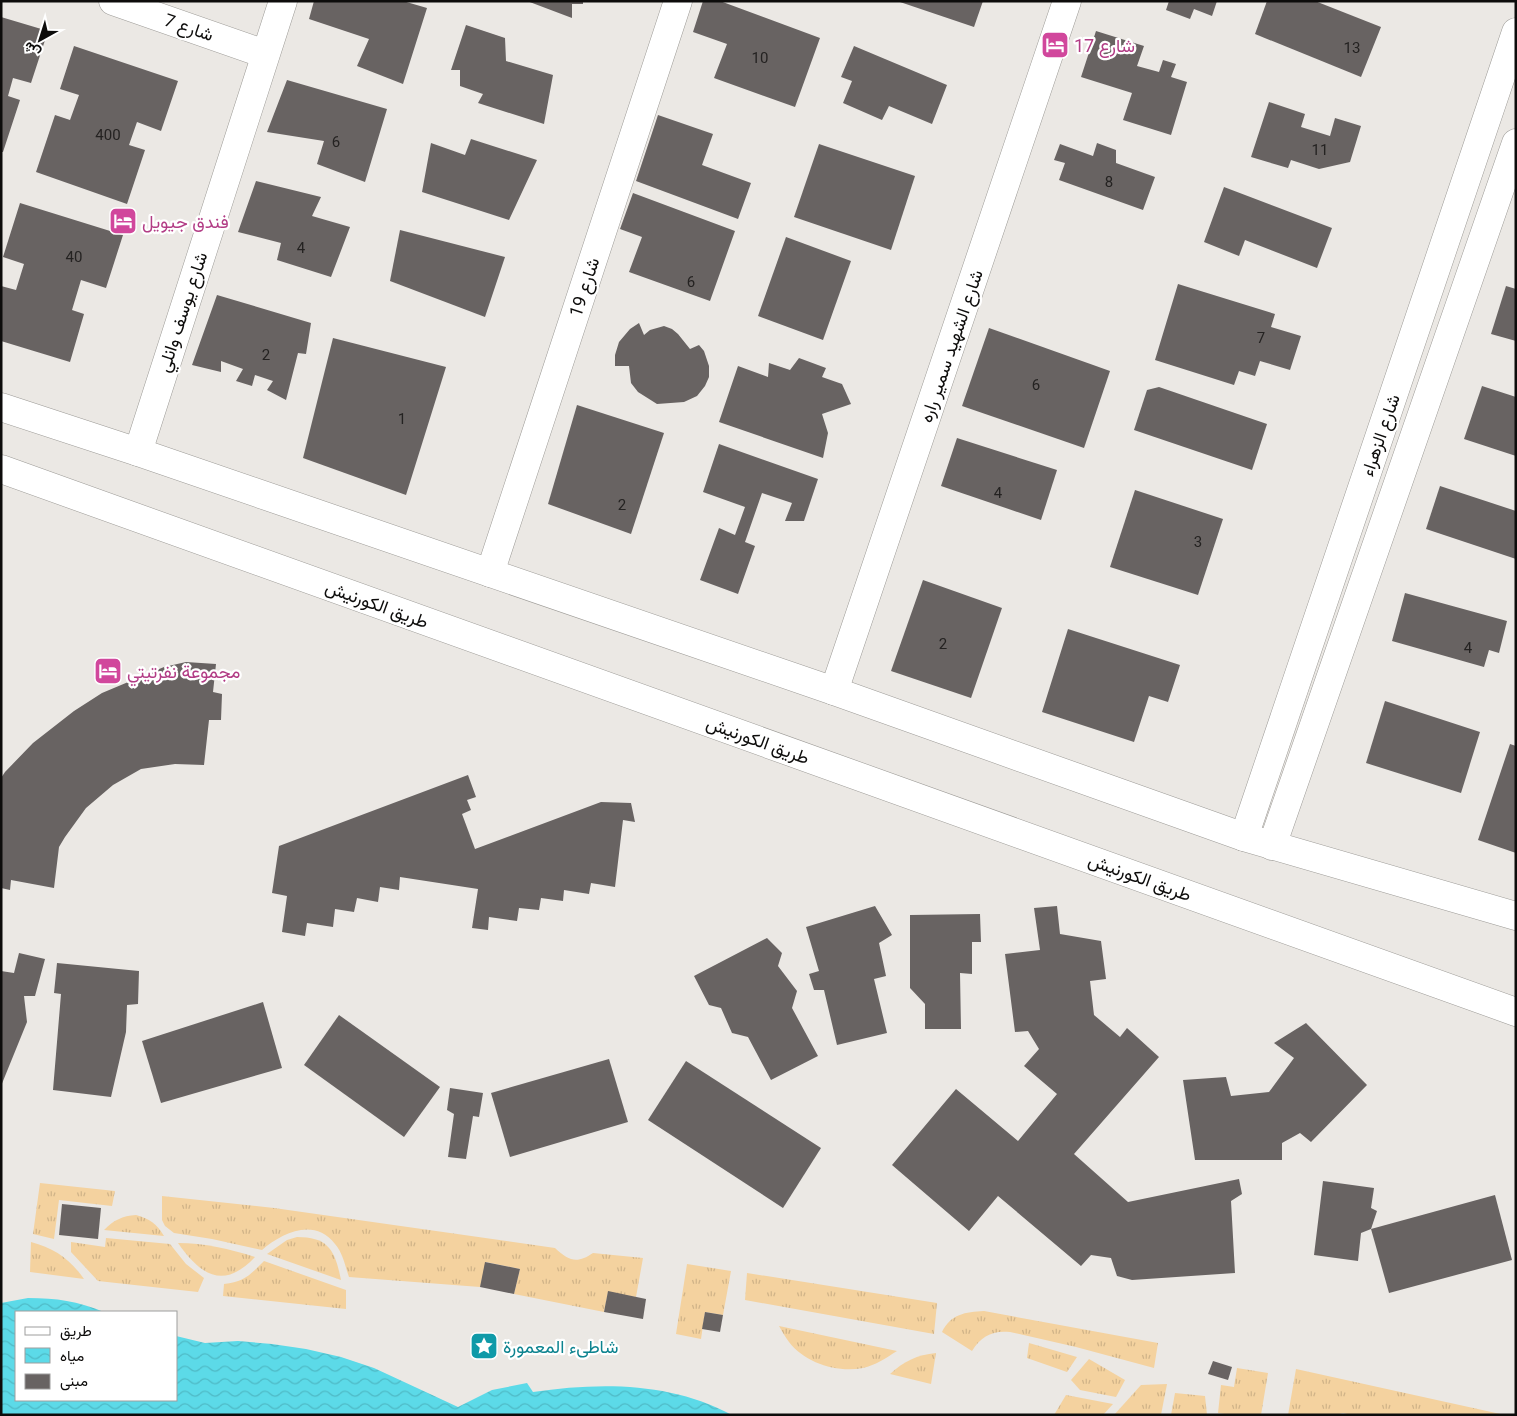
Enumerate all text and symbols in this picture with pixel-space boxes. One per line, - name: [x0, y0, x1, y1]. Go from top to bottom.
- street label: شارع 7: [161, 9, 216, 47]
- north arrow: [15, 15, 65, 65]
- hotel icon: شارع 17: [1040, 30, 1070, 60]
- place label: شارع 17: [1074, 35, 1135, 58]
- text: ش: [20, 38, 44, 62]
- house number: 13: [1344, 39, 1360, 57]
- house number: 10: [752, 49, 768, 67]
- house number: 400: [95, 126, 121, 144]
- house number: 6: [332, 133, 340, 151]
- house number: 11: [1312, 141, 1328, 159]
- house number: 8: [1105, 173, 1113, 191]
- hotel icon: فندق جيويل: [108, 206, 138, 236]
- place label: فندق جيويل: [142, 211, 229, 233]
- house number: 4: [297, 239, 306, 257]
- house number: 40: [66, 248, 82, 266]
- street label: شارع يوسف وانلي: [153, 249, 216, 376]
- street label: شارع 19: [565, 255, 605, 320]
- street label: شارع الشهيد سمير راره: [915, 267, 989, 426]
- house number: 6: [687, 273, 695, 291]
- house number: 7: [1257, 329, 1265, 347]
- house number: 2: [262, 346, 270, 364]
- house number: 6: [1032, 376, 1040, 394]
- street label: شارع الزهراء: [1356, 391, 1406, 479]
- house number: 1: [398, 410, 406, 428]
- house number: 4: [994, 484, 1003, 502]
- house number: 2: [618, 496, 626, 514]
- house number: 3: [1194, 533, 1202, 551]
- street label: طريق الكورنيش: [322, 576, 431, 633]
- house number: 2: [939, 635, 947, 653]
- house number: 4: [1464, 639, 1473, 657]
- hotel icon: مجموعة نفرتيتي: [93, 656, 123, 686]
- place label: مجموعة نفرتيتي: [127, 661, 240, 687]
- street label: طريق الكورنيش: [703, 712, 812, 769]
- street label: طريق الكورنيش: [1085, 849, 1194, 906]
- legend: [15, 1311, 178, 1401]
- text: طريق: [60, 1322, 92, 1341]
- place icon: شاطىء المعمورة: [469, 1331, 499, 1361]
- place label: شاطىء المعمورة: [503, 1336, 619, 1358]
- text: مياه: [60, 1347, 84, 1365]
- text: مبنى: [60, 1372, 88, 1391]

